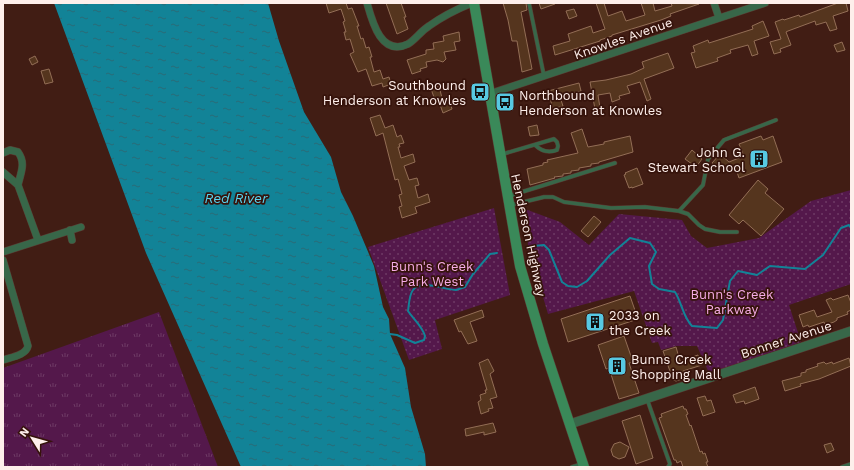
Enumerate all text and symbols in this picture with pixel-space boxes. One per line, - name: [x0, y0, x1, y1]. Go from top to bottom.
- street label: Knowles Avenue: [572, 15, 674, 62]
- place label: Southbound Henderson at Knowles: [323, 78, 466, 108]
- bus stop icon: Southbound Henderson at Knowles: [469, 81, 491, 103]
- place label: Northbound Henderson at Knowles: [519, 88, 662, 118]
- bus stop icon: Northbound Henderson at Knowles: [494, 91, 516, 113]
- place label: John G. Stewart School: [648, 145, 745, 175]
- building icon: John G. Stewart School: [748, 148, 770, 170]
- street label: Henderson Highway: [508, 172, 549, 298]
- water label: Red River: [204, 190, 268, 206]
- park label: Bunn's Creek Park West: [391, 259, 474, 289]
- park label: Bunn's Creek Parkway: [691, 287, 774, 317]
- place label: 2033 on the Creek: [609, 308, 671, 338]
- building icon: 2033 on the Creek: [584, 311, 606, 333]
- street label: Bonner Avenue: [739, 318, 834, 361]
- place label: Bunns Creek Shopping Mall: [631, 352, 721, 382]
- building icon: Bunns Creek Shopping Mall: [606, 355, 628, 377]
- north arrow: [12, 418, 52, 458]
- text: N: [17, 425, 32, 439]

